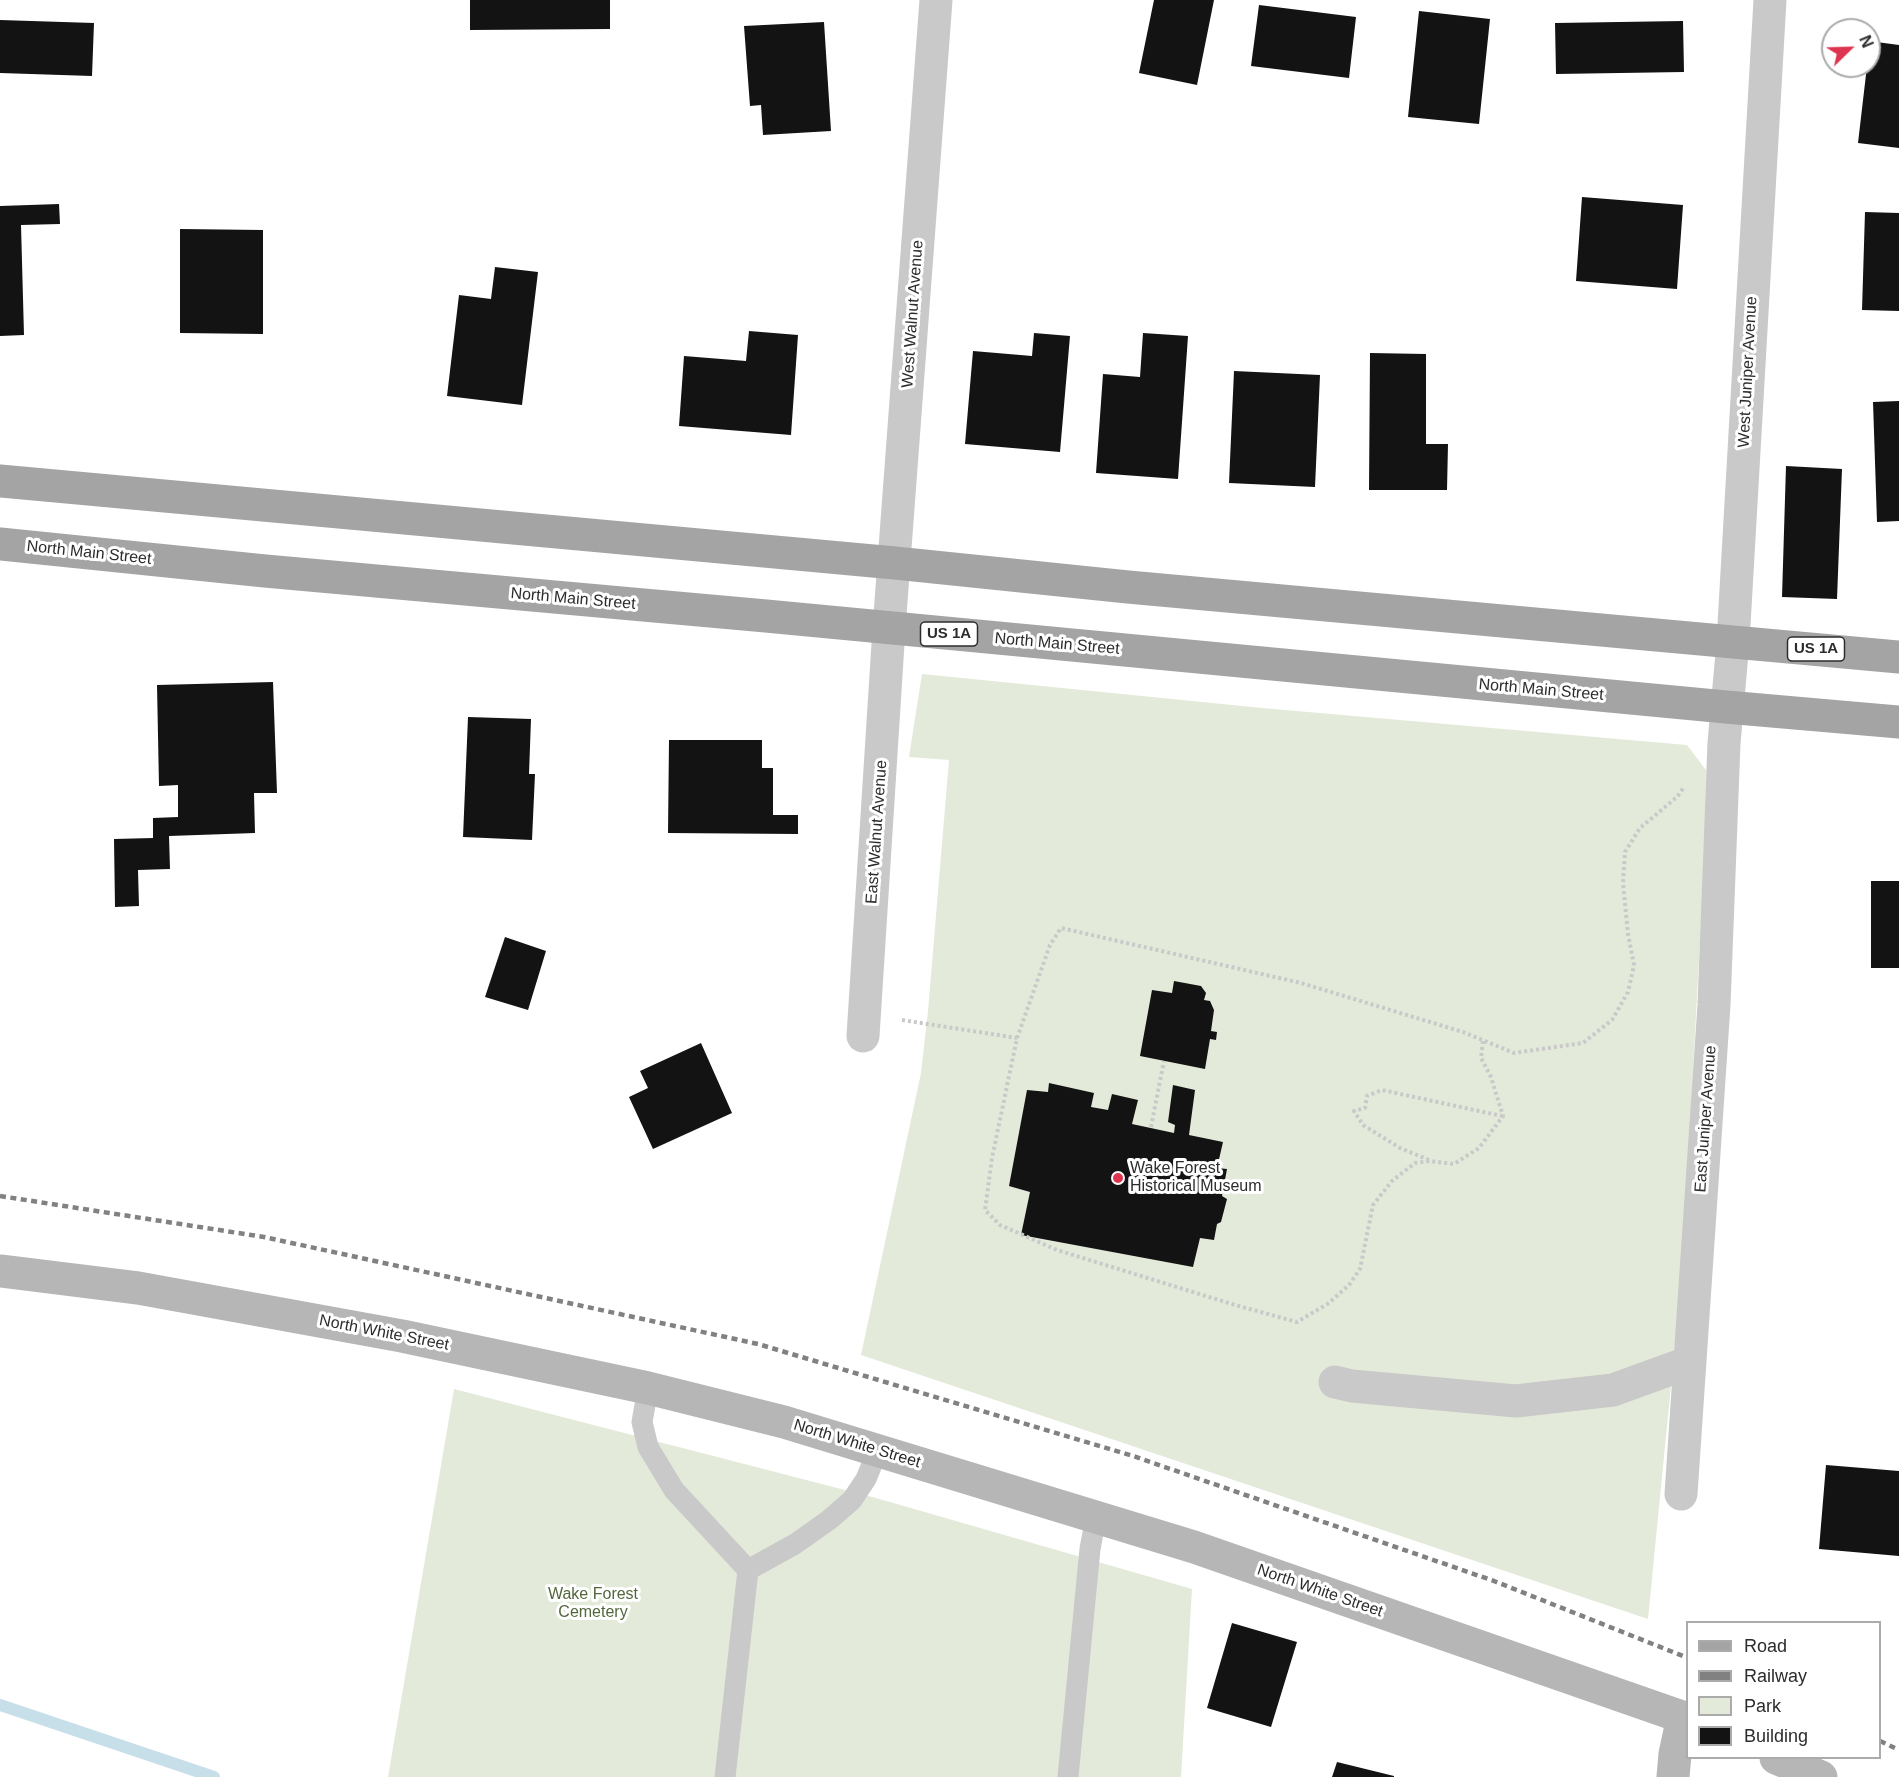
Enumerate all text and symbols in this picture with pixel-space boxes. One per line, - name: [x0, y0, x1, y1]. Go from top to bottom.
- north arrow: [1821, 18, 1881, 78]
- text: N: [1856, 33, 1876, 50]
- street label: West Walnut Avenue: [898, 239, 928, 389]
- street label: West Juniper Avenue: [1734, 296, 1762, 448]
- street label: North Main Street: [26, 537, 152, 569]
- street label: North Main Street: [510, 584, 636, 614]
- road number: US 1A: [920, 622, 978, 646]
- street label: North Main Street: [994, 629, 1120, 659]
- road number: US 1A: [1788, 637, 1844, 661]
- street label: North Main Street: [1478, 675, 1604, 705]
- street label: East Walnut Avenue: [862, 759, 892, 905]
- street label: East Juniper Avenue: [1691, 1045, 1721, 1193]
- place label: Wake Forest Historical Museum: [1130, 1159, 1262, 1197]
- marker: Wake Forest Historical Museum: [1111, 1171, 1125, 1185]
- street label: North White Street: [318, 1311, 450, 1355]
- street label: North White Street: [791, 1416, 923, 1472]
- street label: North White Street: [1255, 1561, 1385, 1621]
- park label: Wake Forest Cemetery: [548, 1585, 638, 1623]
- legend: [1686, 1621, 1881, 1759]
- text: Road: [1744, 1636, 1787, 1656]
- text: Railway: [1744, 1666, 1807, 1686]
- text: Park: [1744, 1696, 1781, 1716]
- text: Building: [1744, 1726, 1808, 1746]

